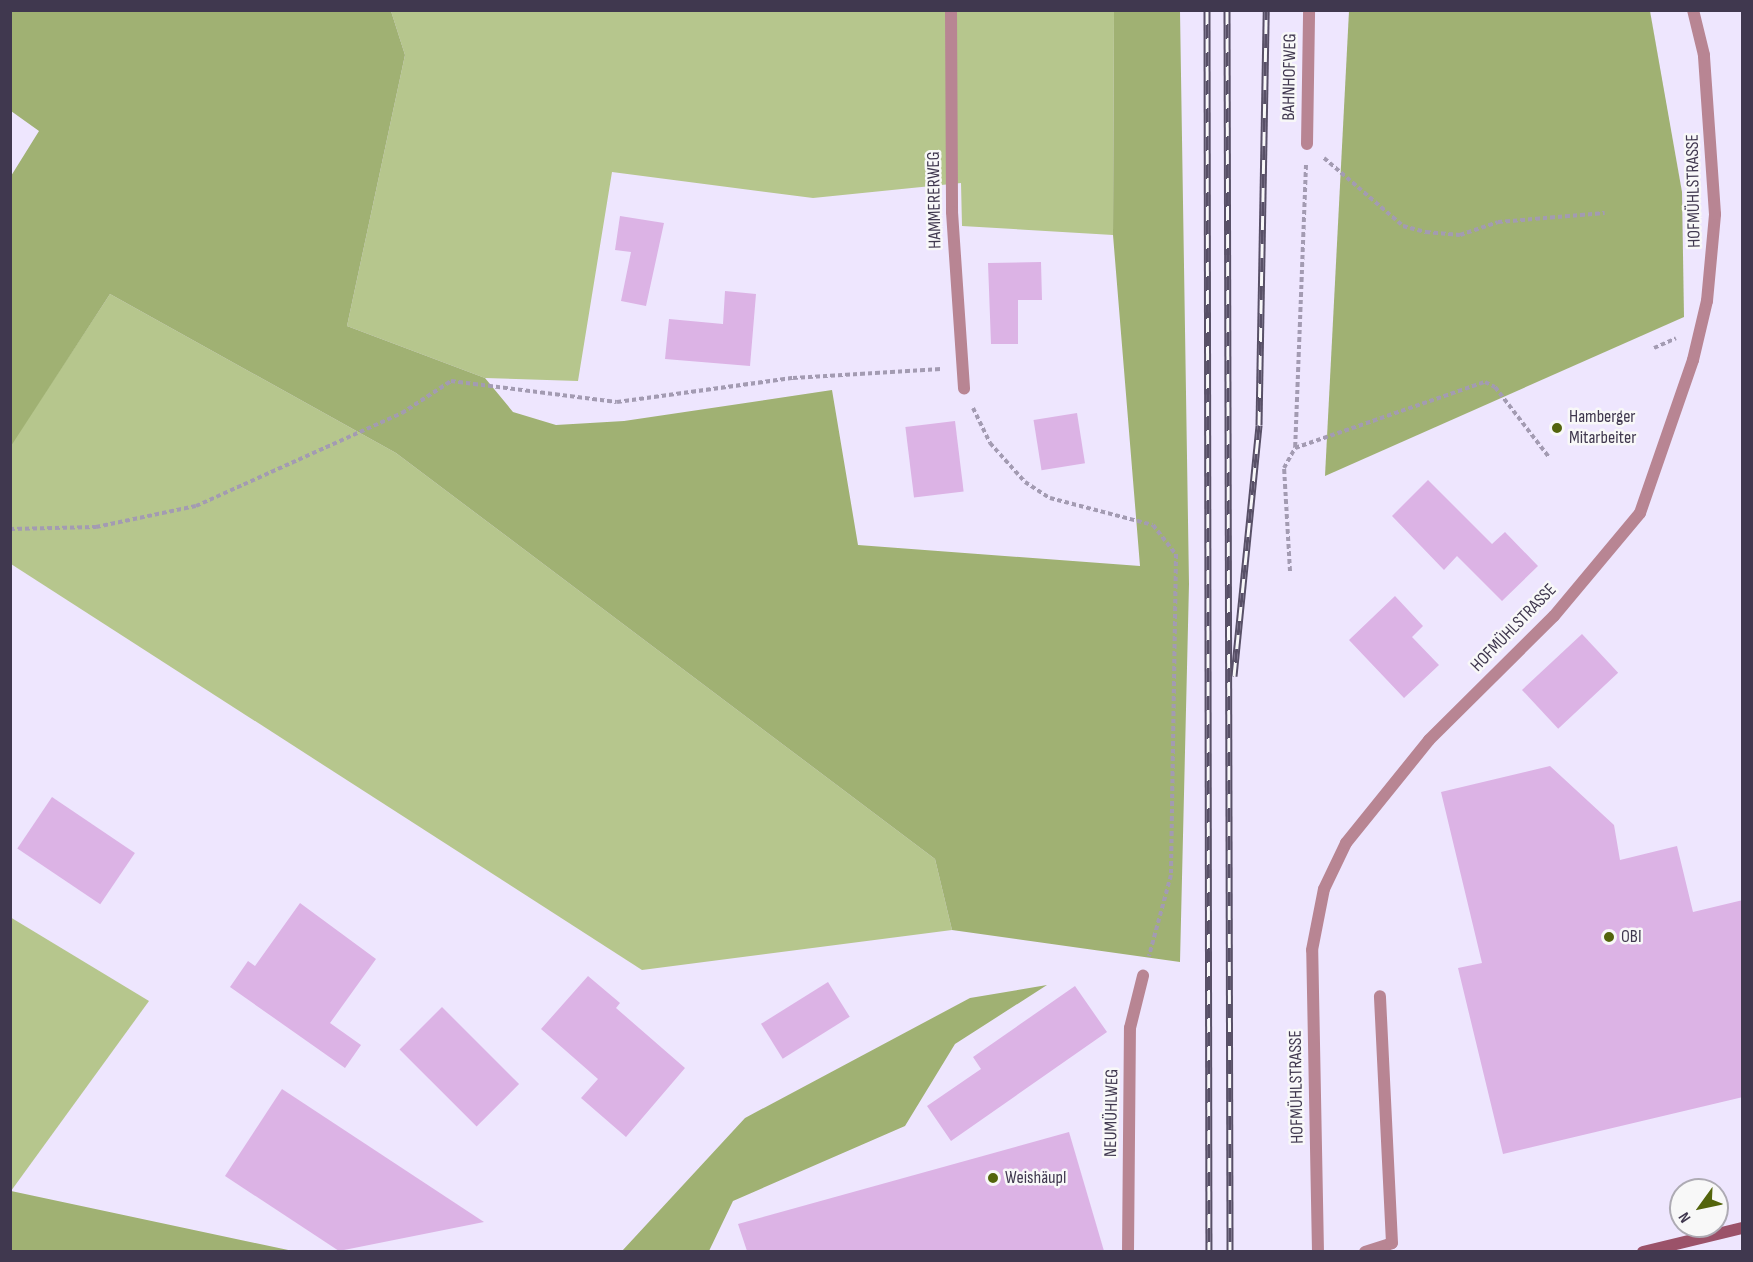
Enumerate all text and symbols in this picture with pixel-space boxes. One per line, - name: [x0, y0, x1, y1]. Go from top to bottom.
- street label: BAHNHOFWEG: [1278, 33, 1302, 121]
- street label: HOFMÜHLSTRASSE: [1682, 134, 1706, 248]
- street label: HAMMERERWEG: [923, 151, 947, 249]
- place label: Hamberger Mitarbeiter: [1569, 407, 1636, 450]
- marker: Hamberger Mitarbeiter: [1550, 421, 1564, 435]
- street label: HOFMÜHLSTRASSE: [1467, 580, 1561, 676]
- place label: OBI: [1621, 926, 1642, 948]
- marker: OBI: [1602, 930, 1616, 944]
- street label: HOFMÜHLSTRASSE: [1285, 1030, 1309, 1144]
- street label: NEUMÜHLWEG: [1100, 1069, 1124, 1157]
- place label: Weishäupl: [1005, 1167, 1066, 1189]
- marker: Weishäupl: [986, 1171, 1000, 1185]
- north arrow: [1669, 1178, 1729, 1238]
- text: N: [1675, 1208, 1695, 1226]

